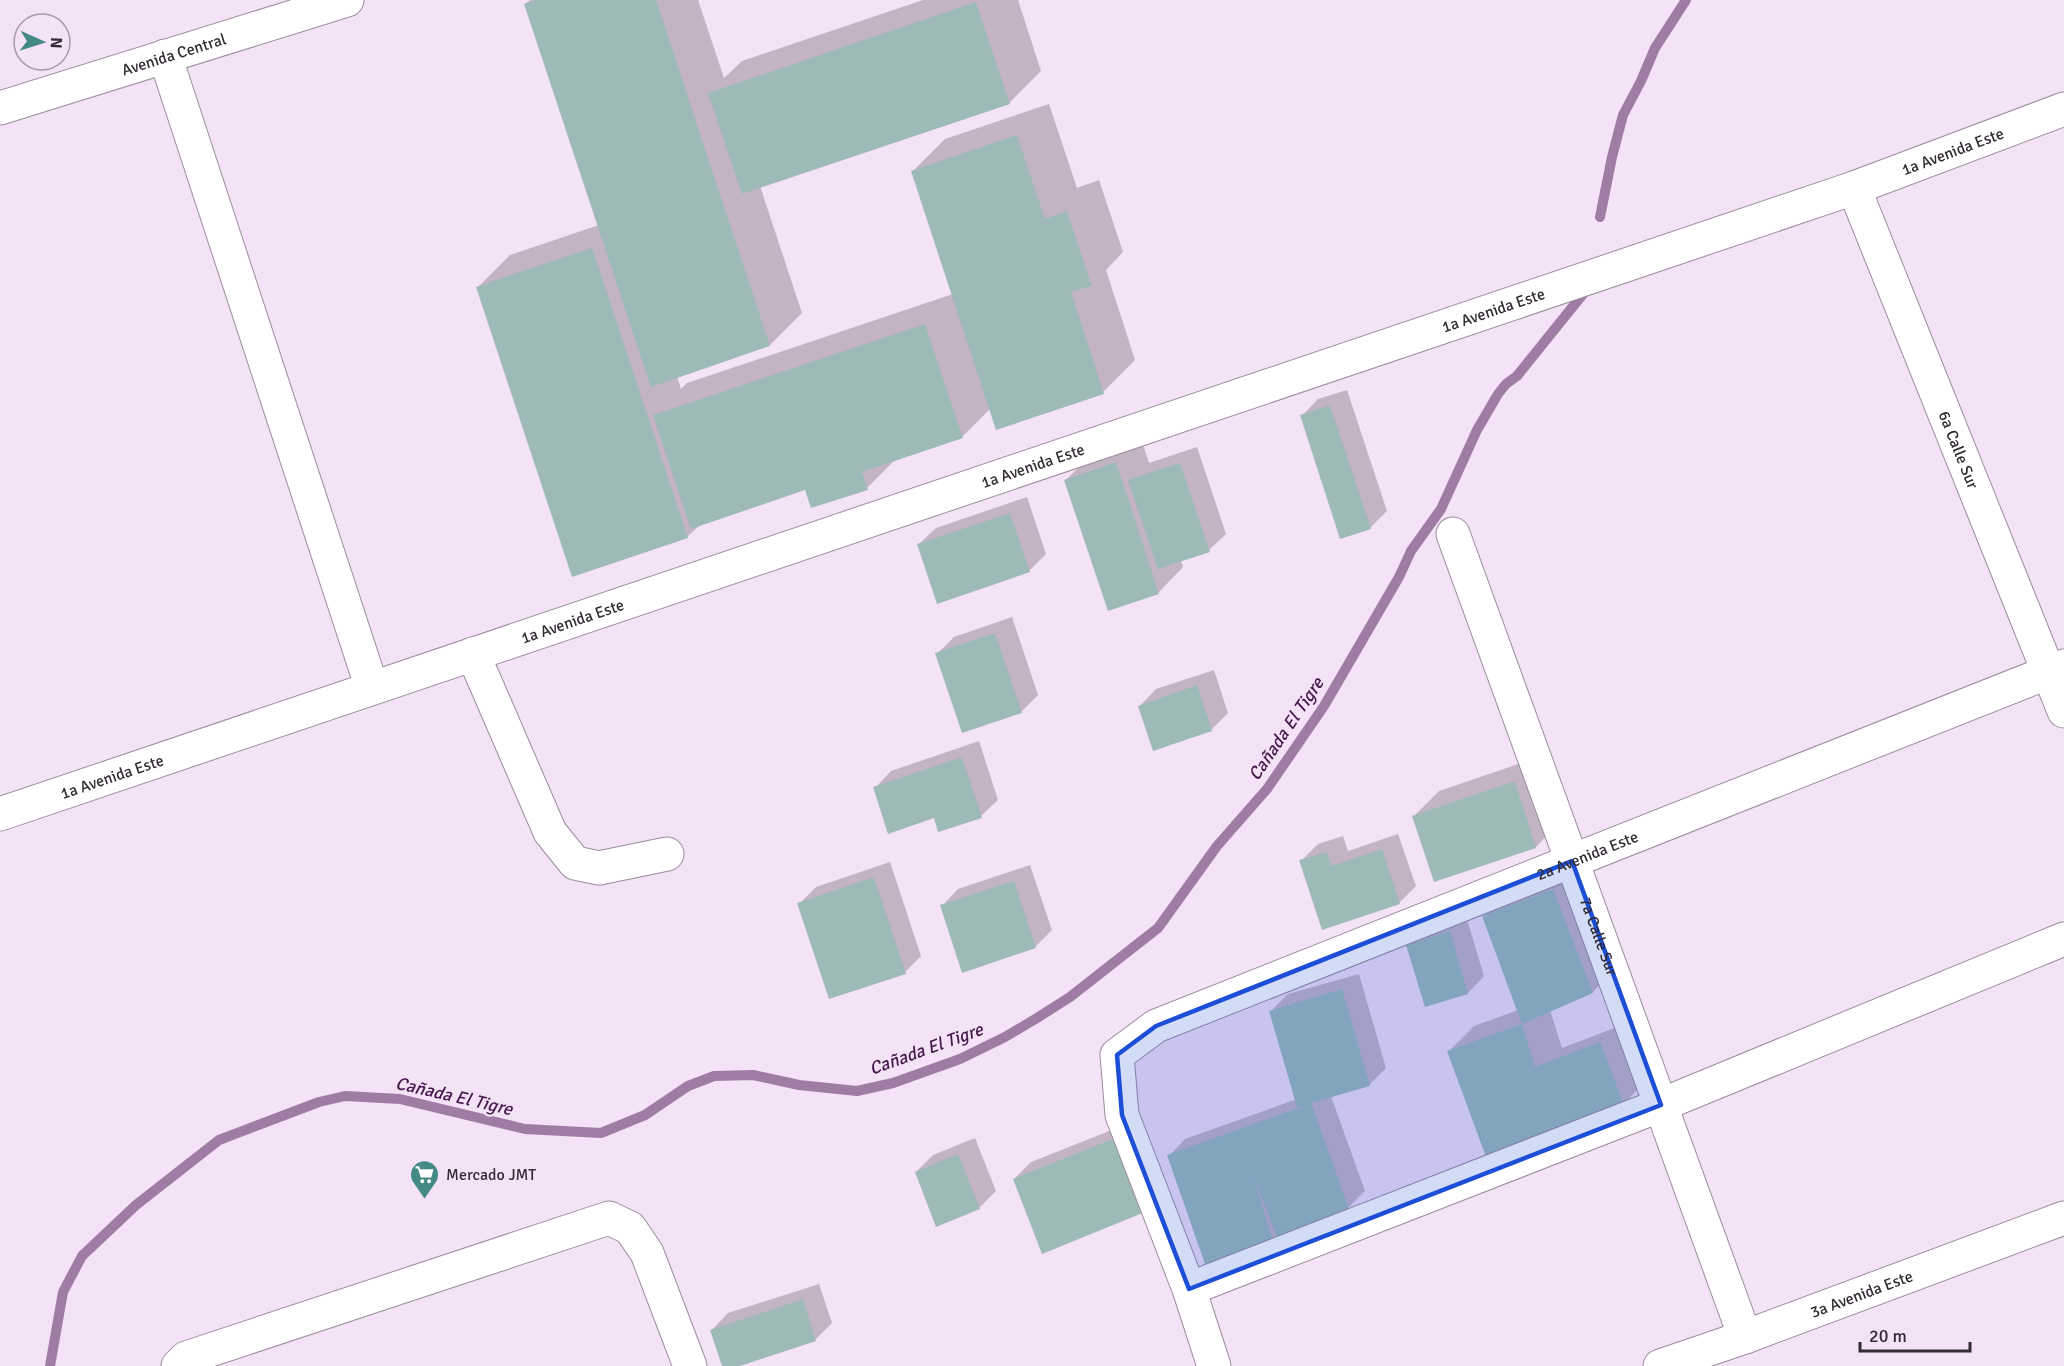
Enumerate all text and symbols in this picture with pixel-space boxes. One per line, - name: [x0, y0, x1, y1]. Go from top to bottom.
- north arrow: [12, 12, 72, 72]
- street label: Avenida Central: [119, 29, 229, 81]
- text: N: [46, 37, 66, 49]
- street label: 1a Avenida Este: [1899, 124, 2007, 180]
- street label: 1a Avenida Este: [1439, 284, 1548, 337]
- street label: 6a Calle Sur: [1934, 408, 1983, 492]
- street label: 1a Avenida Este: [979, 440, 1087, 493]
- street label: 1a Avenida Este: [518, 595, 627, 648]
- water label: Cañada El Tigre: [1244, 673, 1329, 785]
- street label: 1a Avenida Este: [58, 750, 166, 804]
- street label: 2a Avenida Este: [1534, 827, 1641, 885]
- street label: 7a Calle Sur: [1575, 895, 1622, 979]
- water label: Cañada El Tigre: [866, 1018, 987, 1080]
- water label: Cañada El Tigre: [393, 1072, 516, 1120]
- supermarket icon: Mercado JMT: [409, 1158, 441, 1200]
- place label: Mercado JMT: [446, 1165, 536, 1185]
- street label: 3a Avenida Este: [1808, 1266, 1916, 1323]
- scale bar: [1860, 1315, 1970, 1353]
- text: 20 m: [1869, 1325, 1907, 1347]

